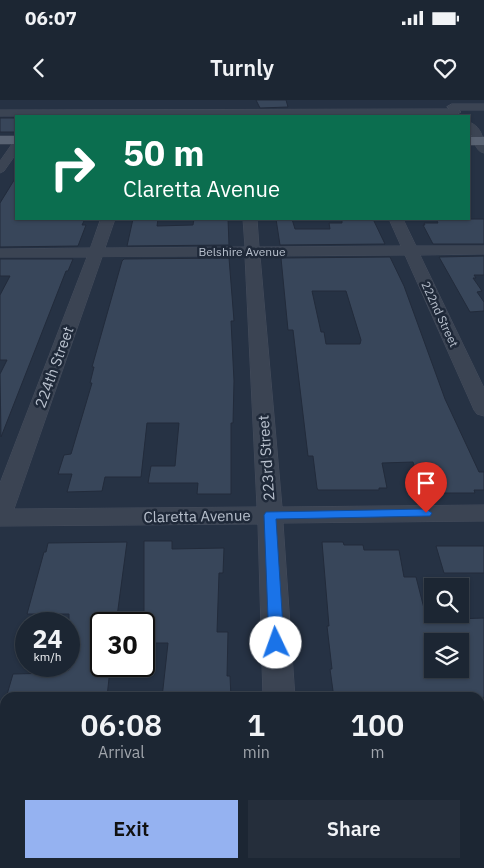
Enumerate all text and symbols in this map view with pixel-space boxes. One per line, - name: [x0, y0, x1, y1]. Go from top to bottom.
- text: 06:07: [25, 6, 77, 30]
- text: Turnly: [210, 53, 274, 82]
- icon: back: [25, 54, 53, 82]
- icon: heart: [431, 54, 459, 82]
- text: 50 m: [123, 130, 205, 176]
- icon: right: [40, 135, 105, 200]
- text: Claretta Avenue: [123, 174, 280, 203]
- street label: Belshire Avenue: [198, 244, 286, 259]
- street label: 222nd Street: [418, 279, 462, 349]
- street label: 224th Street: [30, 324, 78, 410]
- street label: 223rd Street: [254, 415, 278, 501]
- pin: [405, 462, 447, 513]
- icon: arrive: [412, 469, 440, 497]
- street label: Claretta Avenue: [143, 506, 251, 526]
- map controls: [424, 578, 469, 678]
- button: search: [424, 578, 469, 623]
- speed limit sign: 30: [90, 612, 155, 677]
- position arrow: [249, 616, 301, 668]
- text: 24: [32, 622, 63, 655]
- button: layers: [424, 633, 469, 678]
- text: km/h: [33, 649, 62, 664]
- text: 06:08: [81, 705, 162, 744]
- text: 1: [247, 705, 265, 744]
- text: 100: [350, 705, 404, 744]
- text: Arrival: [98, 742, 145, 762]
- text: min: [243, 742, 270, 762]
- text: m: [370, 742, 384, 762]
- button: Exit: [25, 800, 238, 858]
- button: Share: [248, 800, 460, 858]

